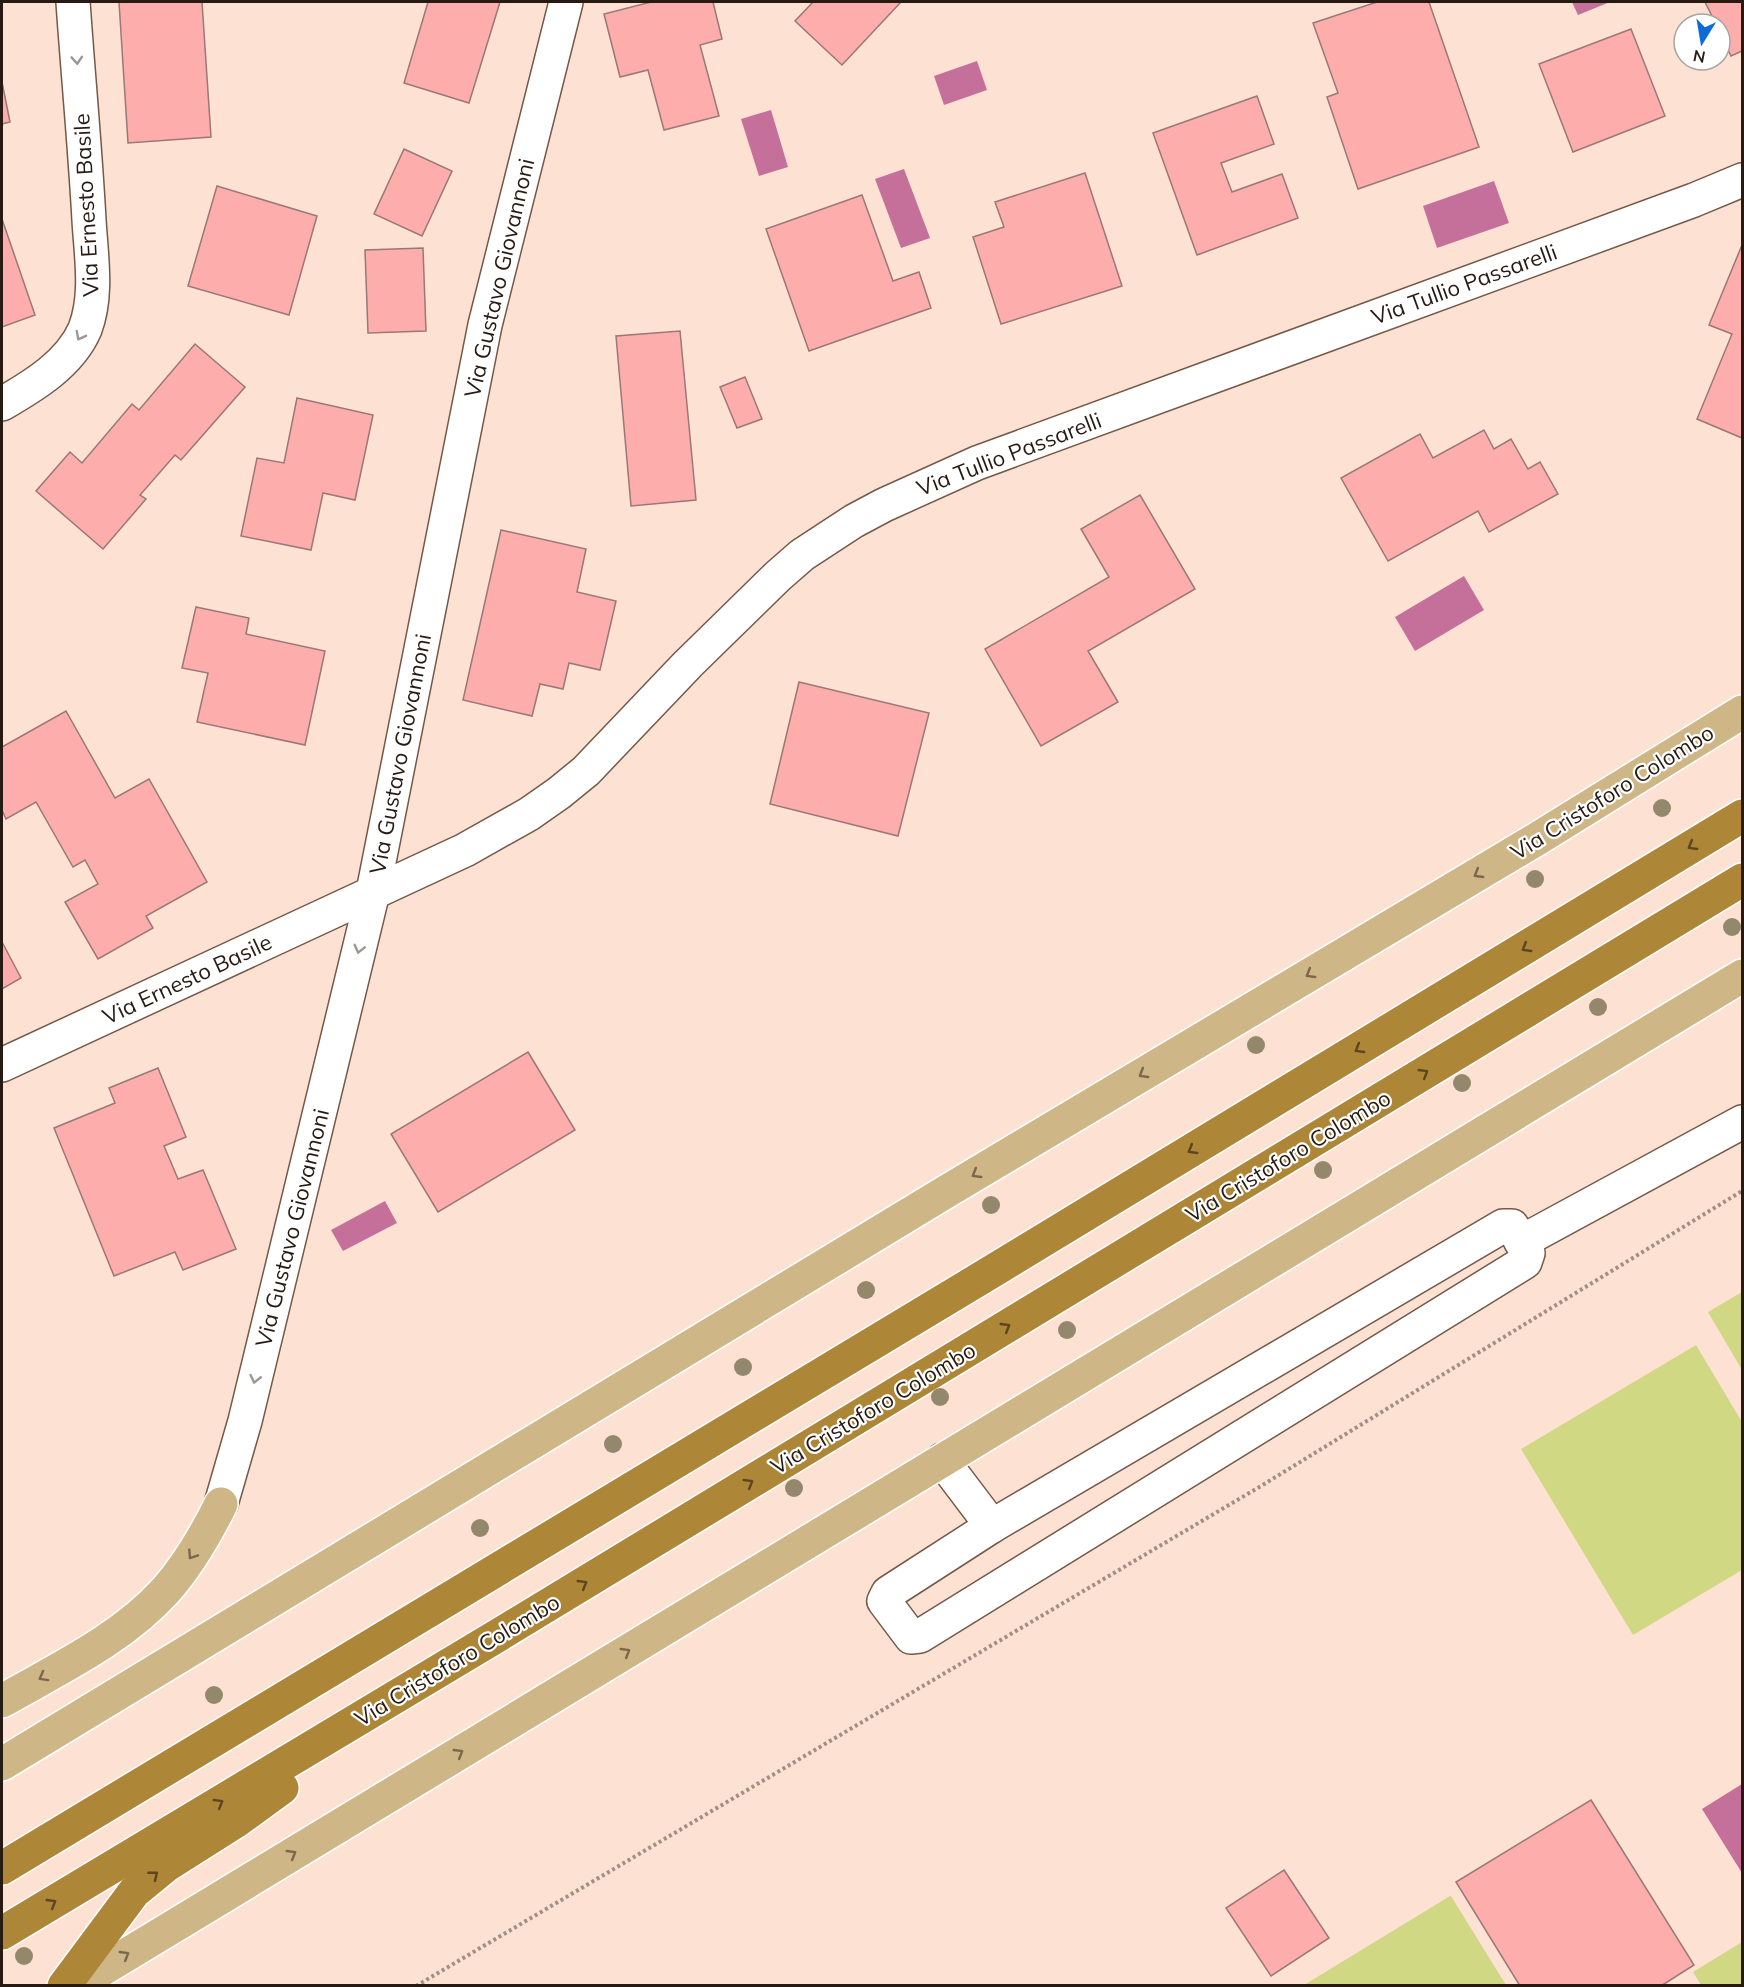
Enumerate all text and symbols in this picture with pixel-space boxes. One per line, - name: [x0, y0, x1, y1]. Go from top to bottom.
- north arrow: [1672, 12, 1732, 72]
- text: N: [1691, 46, 1707, 68]
- one-way arrow: [70, 55, 83, 64]
- street label: Via Ernesto Basile: [67, 113, 105, 297]
- street label: Via Gustavo Giovannoni: [458, 156, 540, 400]
- street label: Via Tullio Passarelli: [1367, 237, 1561, 331]
- one-way arrow: [76, 330, 88, 341]
- street label: Via Tullio Passarelli: [913, 406, 1105, 502]
- street label: Via Gustavo Giovannoni: [363, 631, 437, 877]
- street label: Via Cristoforo Colombo: [1505, 718, 1719, 866]
- one-way arrow: [1688, 839, 1698, 851]
- one-way arrow: [1474, 867, 1484, 879]
- street label: Via Ernesto Basile: [98, 928, 276, 1030]
- one-way arrow: [1522, 940, 1532, 952]
- one-way arrow: [354, 944, 367, 954]
- one-way arrow: [1306, 967, 1316, 979]
- one-way arrow: [1355, 1041, 1365, 1053]
- one-way arrow: [1139, 1067, 1149, 1079]
- one-way arrow: [1418, 1069, 1428, 1081]
- street label: Via Cristoforo Colombo: [1180, 1084, 1396, 1228]
- street label: Via Gustavo Giovannoni: [249, 1106, 335, 1350]
- one-way arrow: [1188, 1142, 1198, 1154]
- one-way arrow: [972, 1167, 982, 1179]
- one-way arrow: [1000, 1323, 1010, 1334]
- street label: Via Cristoforo Colombo: [765, 1336, 981, 1480]
- one-way arrow: [250, 1374, 263, 1384]
- one-way arrow: [743, 1478, 753, 1490]
- one-way arrow: [188, 1548, 199, 1559]
- one-way arrow: [577, 1579, 587, 1591]
- street label: Via Cristoforo Colombo: [349, 1588, 565, 1732]
- one-way arrow: [620, 1647, 630, 1659]
- one-way arrow: [39, 1670, 50, 1681]
- one-way arrow: [453, 1749, 463, 1760]
- one-way arrow: [213, 1799, 223, 1810]
- one-way arrow: [286, 1850, 296, 1862]
- one-way arrow: [147, 1872, 158, 1883]
- one-way arrow: [46, 1899, 56, 1911]
- one-way arrow: [119, 1951, 129, 1963]

